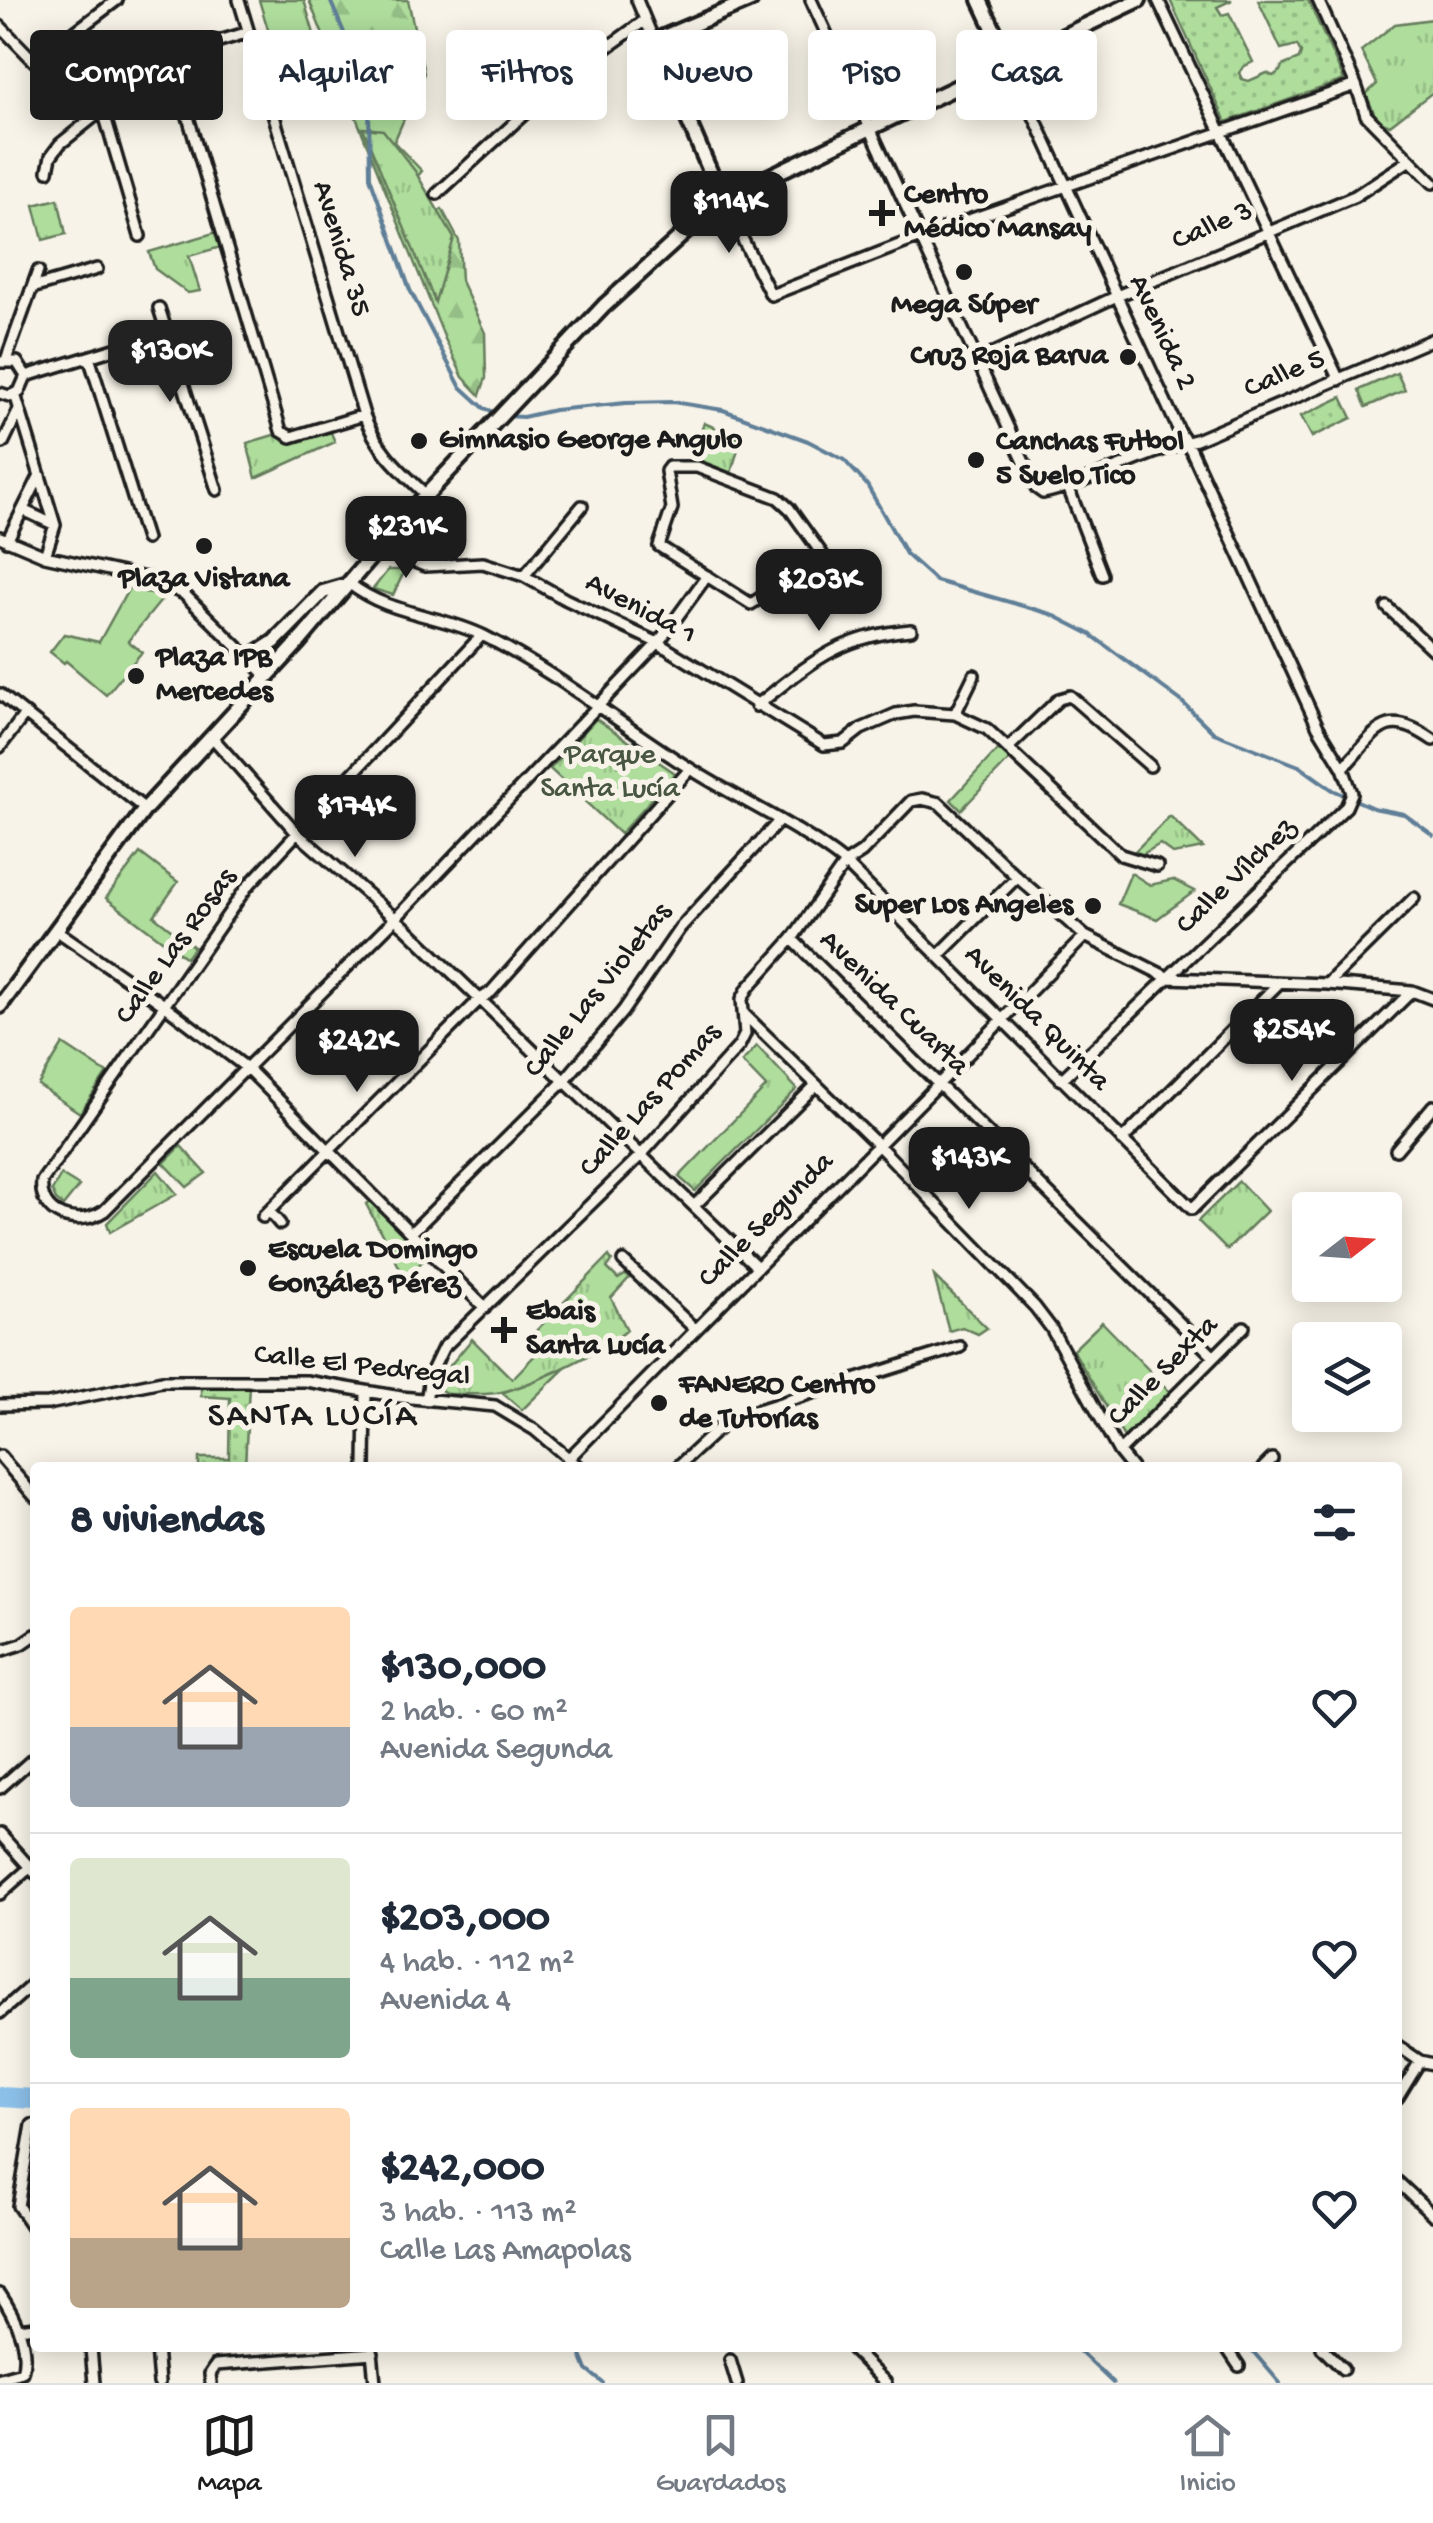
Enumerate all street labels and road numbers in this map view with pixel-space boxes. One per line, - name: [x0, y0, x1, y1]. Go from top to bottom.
- street label: Avenida 35: [303, 177, 377, 321]
- street label: Calle 3: [1167, 194, 1259, 260]
- street label: Avenida 2: [1119, 270, 1203, 396]
- street label: Calle 5: [1239, 342, 1331, 408]
- street label: Avenida 1: [579, 566, 701, 654]
- street label: Calle Vílchez: [1170, 811, 1305, 943]
- street label: Calle Las Rosas: [109, 861, 246, 1032]
- street label: Calle Las Violetas: [518, 896, 681, 1086]
- street label: Avenida Cuarta: [811, 924, 976, 1085]
- street label: Avenida Quinta: [956, 939, 1117, 1100]
- street label: Calle Las Pomas: [573, 1016, 730, 1185]
- street label: Calle Segunda: [692, 1145, 843, 1296]
- street label: Calle Sexta: [1101, 1308, 1228, 1435]
- street label: Calle El Pedregal: [252, 1338, 472, 1396]

